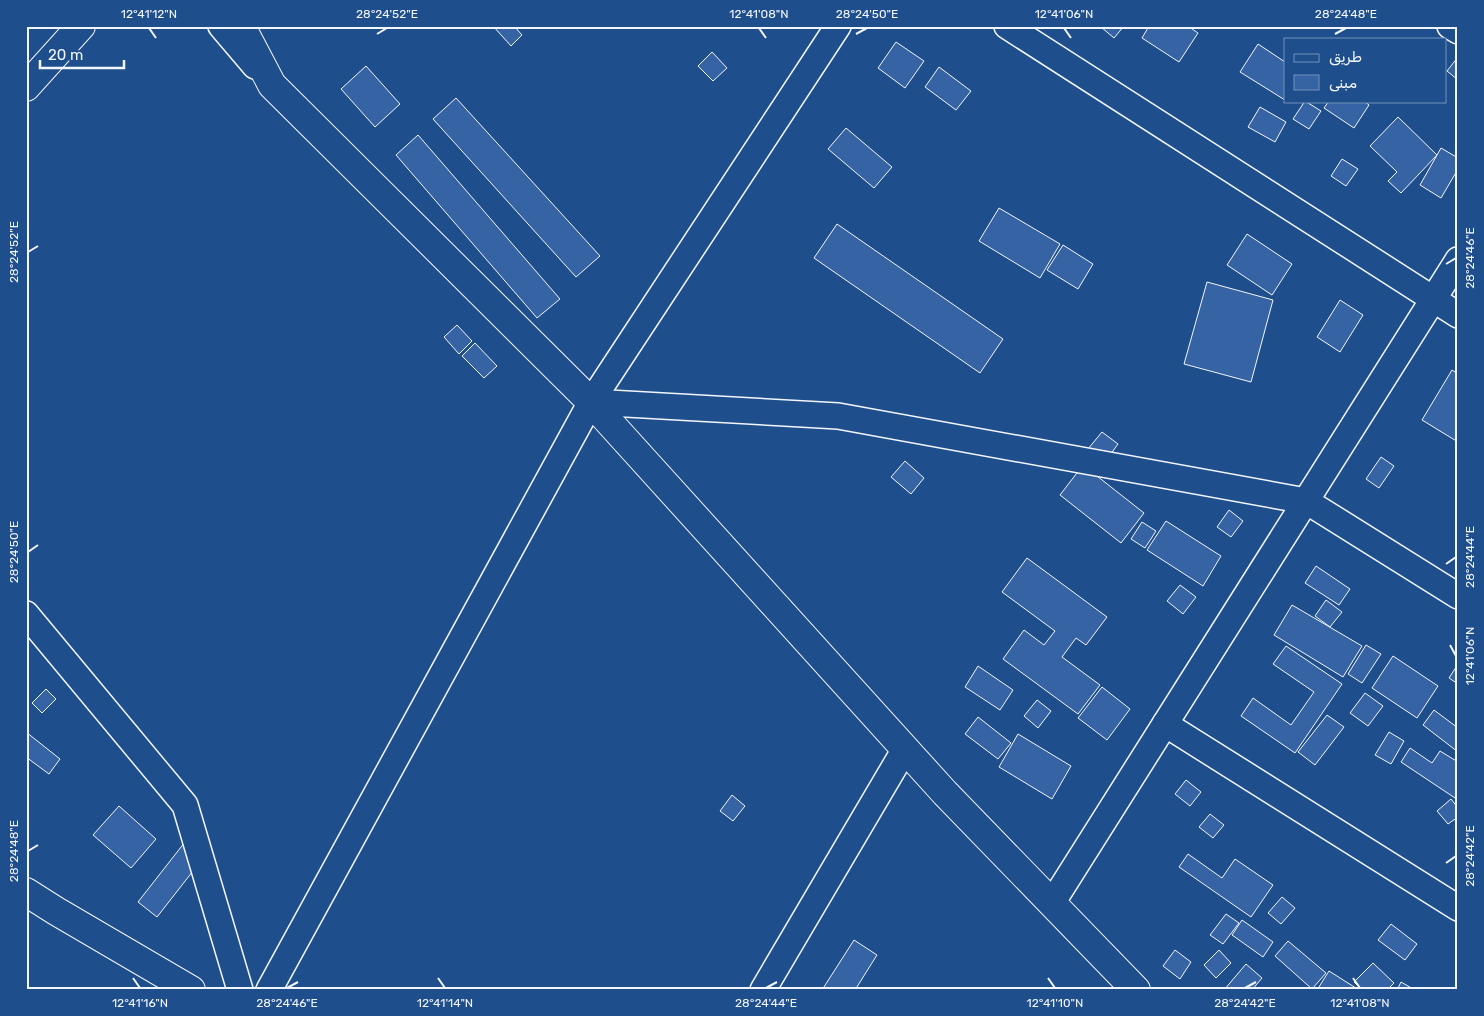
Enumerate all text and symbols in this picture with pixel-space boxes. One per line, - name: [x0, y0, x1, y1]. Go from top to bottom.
- text: 12°41'12"N: [121, 7, 177, 21]
- text: 28°24'52"E: [356, 7, 418, 21]
- text: 12°41'08"N: [729, 7, 789, 21]
- text: 28°24'50"E: [836, 7, 898, 21]
- text: 12°41'06"N: [1035, 7, 1093, 21]
- text: 28°24'48"E: [1315, 7, 1377, 21]
- scale bar: [40, 38, 124, 70]
- legend: [1284, 38, 1446, 102]
- text: 20 m: [48, 46, 83, 64]
- text: طريق: [1329, 48, 1362, 66]
- text: مبنى: [1329, 74, 1357, 92]
- text: 28°24'52"E: [7, 221, 21, 283]
- text: 28°24'46"E: [1463, 227, 1477, 289]
- text: 28°24'50"E: [7, 521, 21, 583]
- text: 28°24'44"E: [1463, 526, 1477, 588]
- text: 12°41'06"N: [1463, 627, 1477, 685]
- text: 28°24'48"E: [7, 820, 21, 882]
- text: 28°24'42"E: [1463, 825, 1477, 887]
- text: 12°41'16"N: [112, 996, 168, 1010]
- text: 28°24'46"E: [256, 996, 318, 1010]
- text: 12°41'14"N: [417, 996, 473, 1010]
- text: 28°24'44"E: [735, 996, 797, 1010]
- text: 12°41'10"N: [1027, 996, 1083, 1010]
- text: 28°24'42"E: [1214, 996, 1276, 1010]
- text: 12°41'08"N: [1330, 996, 1390, 1010]

